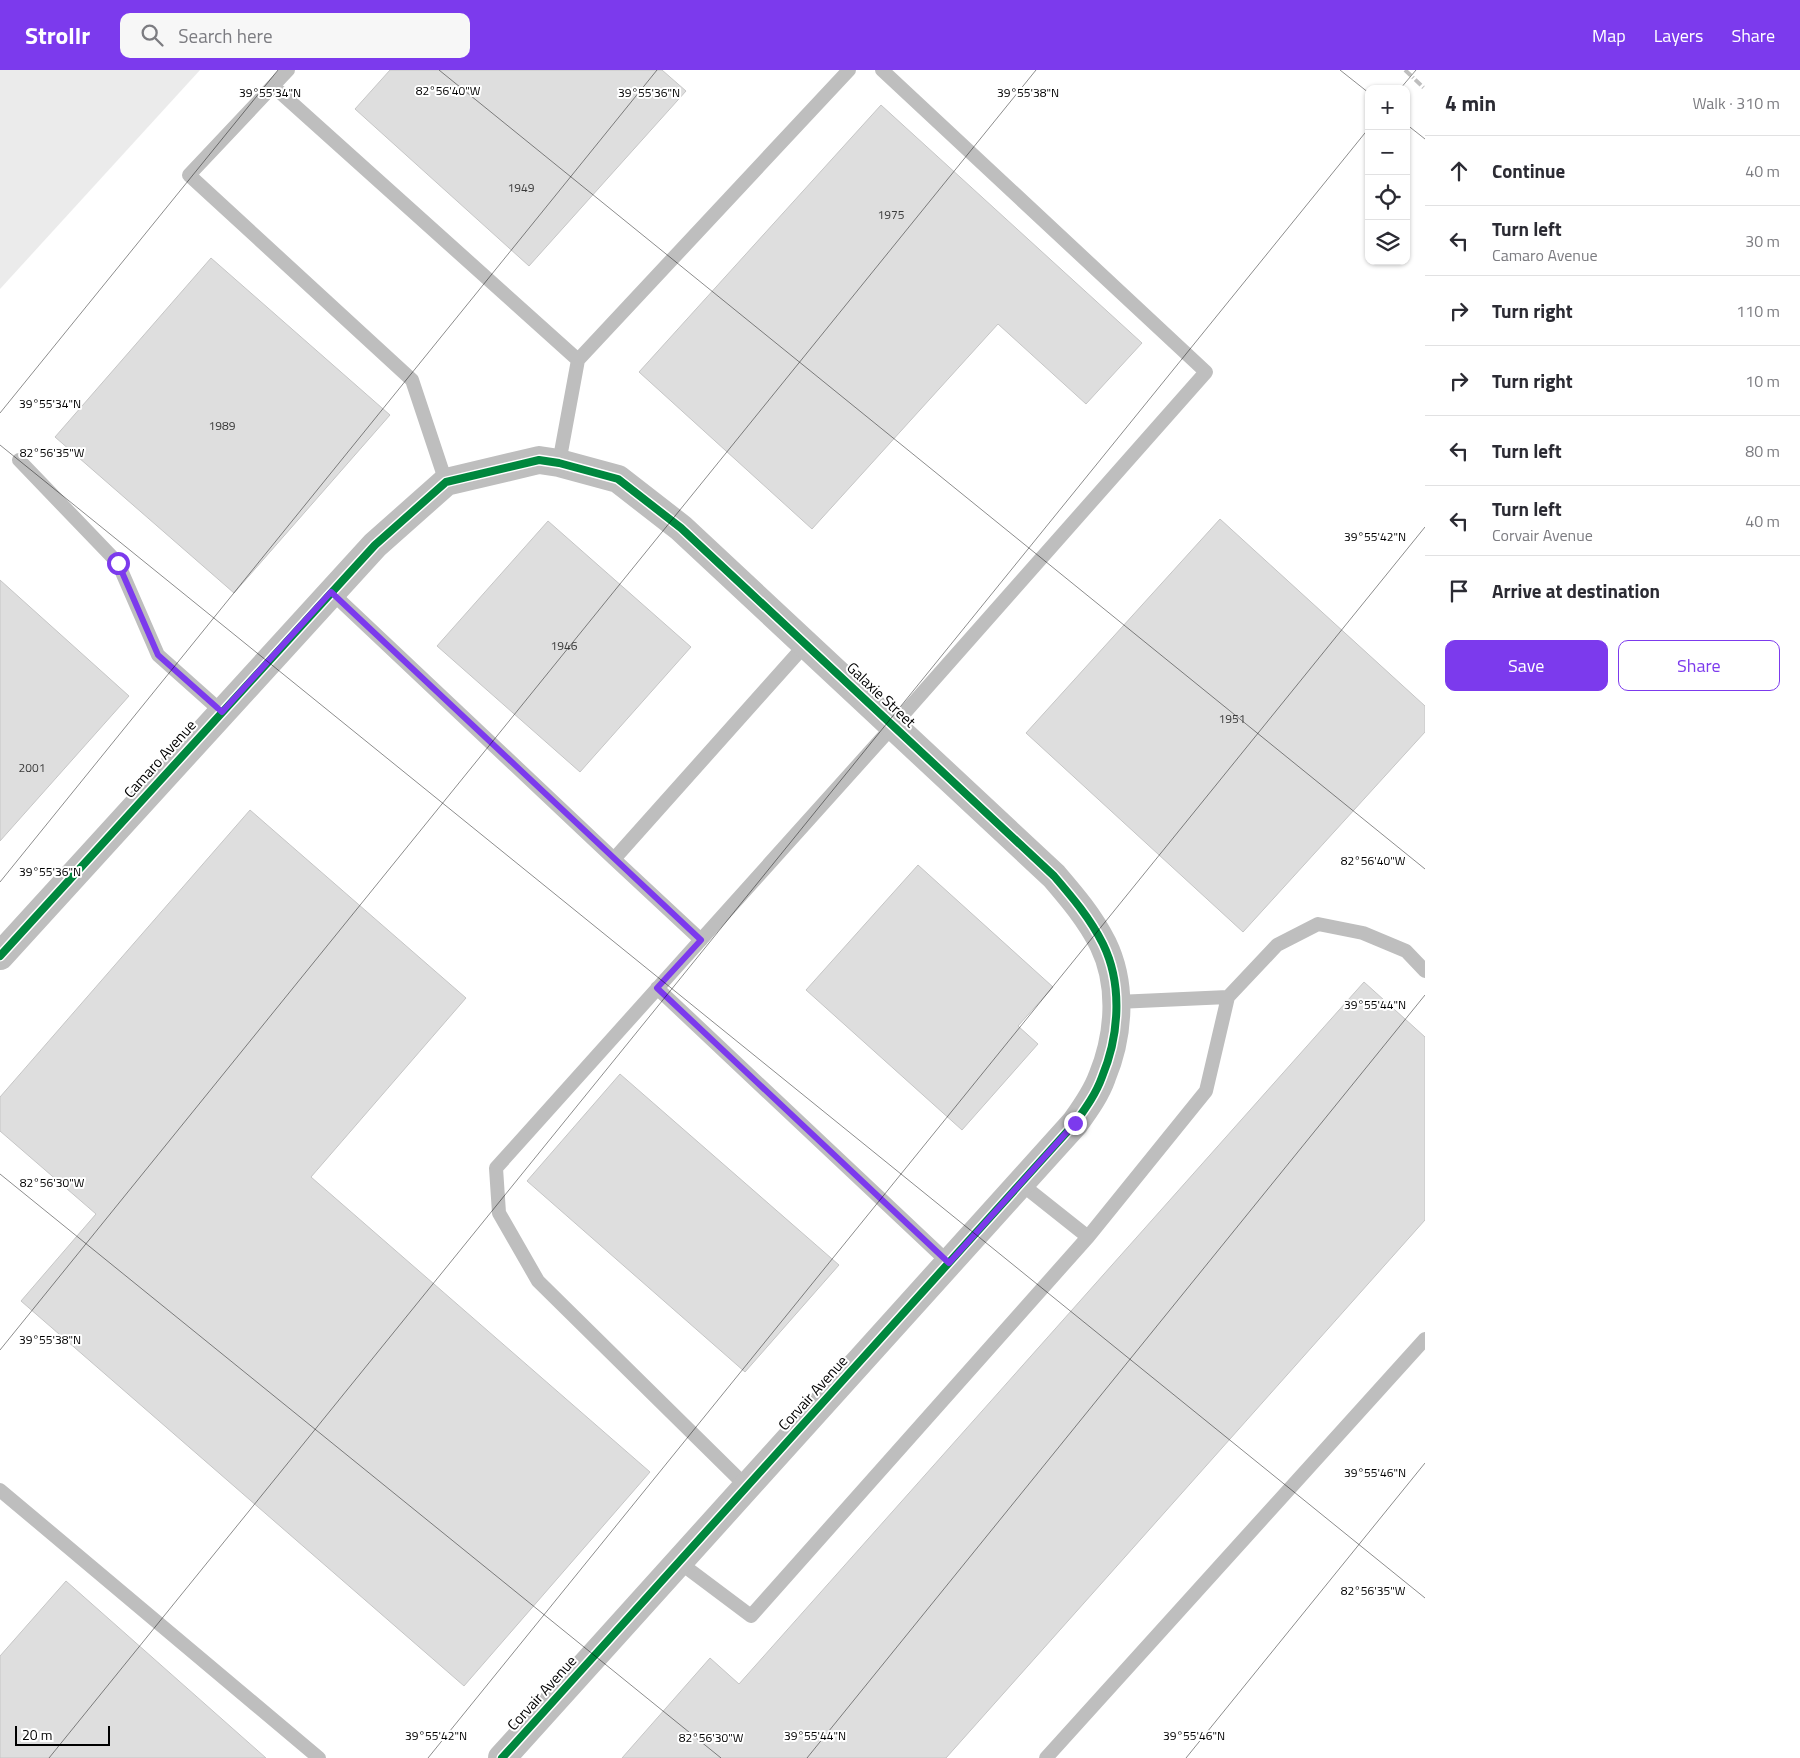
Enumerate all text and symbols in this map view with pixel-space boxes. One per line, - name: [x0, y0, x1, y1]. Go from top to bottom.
- search box: [120, 13, 470, 58]
- text: Strollr: [25, 17, 90, 53]
- icon: search: [138, 21, 166, 49]
- text: Search here: [178, 21, 273, 50]
- text: Map: [1592, 22, 1626, 49]
- text: Layers: [1654, 22, 1703, 49]
- text: Share: [1731, 22, 1775, 49]
- text: 82°56'40"W: [416, 81, 481, 100]
- text: 39°55'34"N: [239, 83, 301, 102]
- text: 39°55'36"N: [618, 83, 680, 102]
- text: 39°55'38"N: [997, 83, 1059, 102]
- map controls: [1365, 85, 1410, 265]
- button: +: [1365, 85, 1410, 130]
- text: 4 min: [1445, 87, 1496, 119]
- text: Walk · 310 m: [1692, 91, 1780, 115]
- button: −: [1365, 130, 1410, 175]
- text: Continue: [1492, 156, 1565, 185]
- icon: ahead: [1445, 157, 1473, 185]
- text: 40 m: [1745, 159, 1780, 183]
- button: locate: [1365, 175, 1410, 220]
- house number: 1949: [508, 178, 535, 197]
- house number: 1975: [878, 205, 905, 224]
- text: Turn left: [1492, 214, 1562, 243]
- button: layers: [1365, 220, 1410, 265]
- icon: left: [1445, 227, 1473, 255]
- text: 30 m: [1745, 229, 1780, 253]
- text: Camaro Avenue: [1492, 243, 1598, 267]
- text: Turn right: [1492, 296, 1573, 325]
- icon: right: [1445, 297, 1473, 325]
- text: 110 m: [1736, 299, 1780, 323]
- text: Turn right: [1492, 366, 1573, 395]
- icon: right: [1445, 367, 1473, 395]
- text: 10 m: [1745, 369, 1780, 393]
- text: 39°55'34"N: [19, 394, 81, 413]
- house number: 1989: [209, 416, 236, 435]
- text: Turn left: [1492, 436, 1562, 465]
- icon: left: [1445, 437, 1473, 465]
- text: 80 m: [1745, 439, 1780, 463]
- text: 82°56'35"W: [20, 443, 85, 462]
- text: Turn left: [1492, 494, 1562, 523]
- icon: left: [1445, 507, 1473, 535]
- text: 40 m: [1745, 509, 1780, 533]
- text: Corvair Avenue: [1492, 523, 1593, 547]
- text: 39°55'42"N: [1344, 527, 1406, 546]
- route start: [107, 552, 130, 575]
- text: Arrive at destination: [1492, 576, 1660, 605]
- icon: arrive: [1445, 577, 1473, 605]
- house number: 1946: [551, 636, 578, 655]
- button: Save: [1445, 640, 1608, 691]
- button: Share: [1618, 640, 1780, 691]
- street label: Galaxie Street: [842, 656, 922, 733]
- house number: 1951: [1219, 709, 1245, 728]
- street label: Camaro Avenue: [118, 714, 201, 803]
- house number: 2001: [19, 758, 45, 777]
- text: 82°56'40"W: [1341, 851, 1406, 870]
- text: 39°55'36"N: [19, 862, 81, 881]
- text: 39°55'44"N: [1344, 995, 1406, 1014]
- route end: [1064, 1112, 1087, 1135]
- text: 82°56'30"W: [20, 1173, 85, 1192]
- text: 39°55'38"N: [19, 1330, 81, 1349]
- street label: Corvair Avenue: [772, 1350, 853, 1435]
- text: 39°55'46"N: [1344, 1463, 1406, 1482]
- text: 82°56'35"W: [1341, 1581, 1406, 1600]
- street label: Corvair Avenue: [501, 1650, 582, 1735]
- scale bar: [15, 1723, 110, 1746]
- text: 20 m: [22, 1724, 52, 1745]
- text: 39°55'42"N: [405, 1726, 467, 1745]
- text: 39°55'44"N: [784, 1726, 846, 1745]
- text: 39°55'46"N: [1163, 1726, 1225, 1745]
- text: 82°56'30"W: [679, 1728, 744, 1747]

